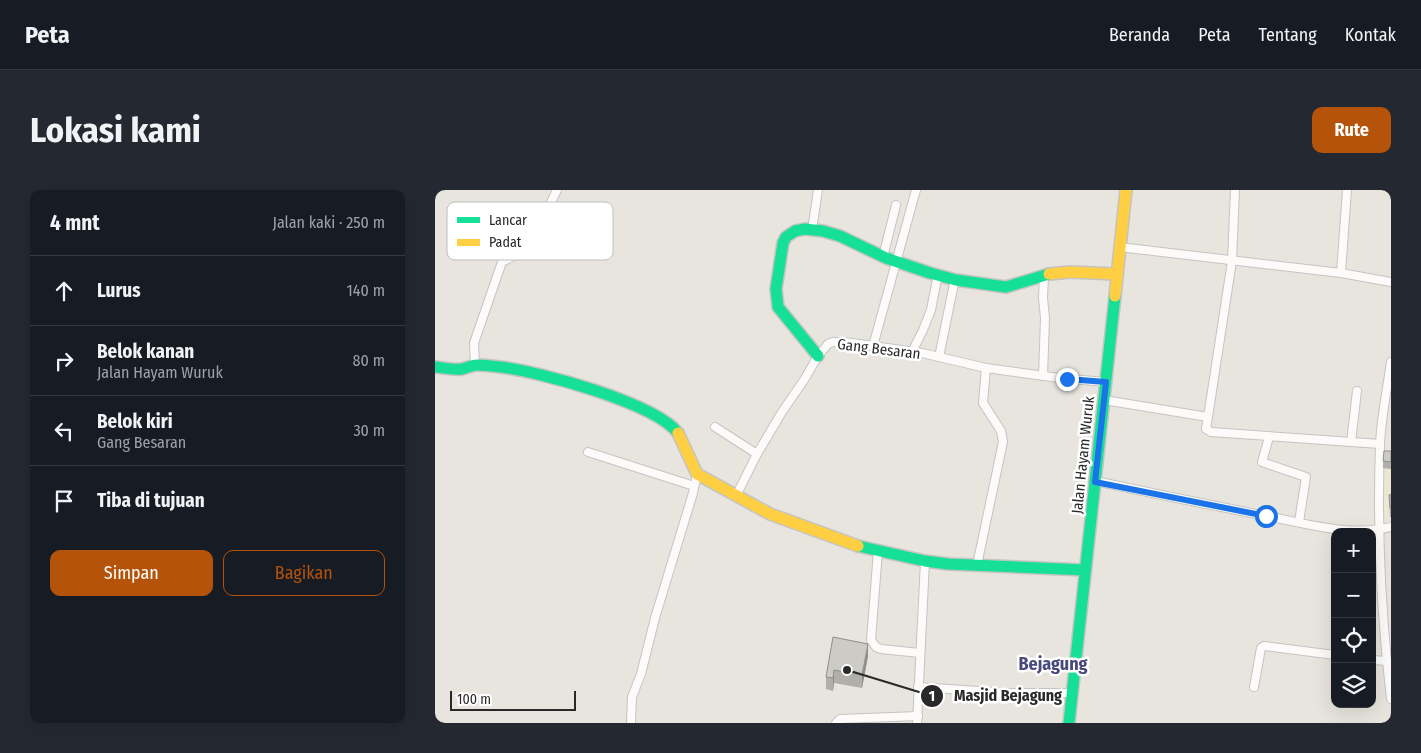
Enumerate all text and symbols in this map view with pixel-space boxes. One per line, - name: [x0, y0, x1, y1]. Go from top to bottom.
- text: Peta: [25, 21, 70, 49]
- text: Beranda: [1109, 24, 1170, 46]
- text: Peta: [1198, 24, 1231, 46]
- text: Tentang: [1259, 24, 1317, 46]
- text: Kontak: [1345, 24, 1396, 46]
- button: Rute: [1312, 107, 1391, 153]
- text: Lokasi kami: [30, 109, 201, 151]
- legend: [447, 202, 613, 260]
- text: 4 mnt: [50, 210, 100, 236]
- text: Lancar: [489, 212, 527, 229]
- text: Jalan kaki · 250 m: [273, 213, 385, 232]
- text: Padat: [489, 234, 522, 251]
- icon: ahead: [50, 277, 78, 305]
- text: Lurus: [97, 279, 141, 302]
- text: 140 m: [347, 281, 385, 300]
- street label: Gang Besaran: [836, 335, 922, 363]
- text: Belok kanan: [97, 340, 194, 363]
- icon: right: [50, 347, 78, 375]
- text: 80 m: [353, 351, 385, 370]
- text: Jalan Hayam Wuruk: [97, 363, 223, 382]
- route end: [1056, 368, 1079, 391]
- street label: Jalan Hayam Wuruk: [1068, 395, 1098, 515]
- text: Belok kiri: [97, 410, 173, 433]
- icon: left: [50, 417, 78, 445]
- text: 30 m: [353, 421, 385, 440]
- text: Gang Besaran: [97, 433, 186, 452]
- icon: arrive: [50, 487, 78, 515]
- text: Tiba di tujuan: [97, 489, 205, 512]
- route start: [1255, 505, 1278, 528]
- map controls: [1331, 528, 1376, 708]
- button: +: [1331, 528, 1376, 573]
- button: Simpan: [50, 550, 213, 596]
- button: Bagikan: [223, 550, 385, 596]
- button: −: [1331, 573, 1376, 618]
- button: locate: [1331, 618, 1376, 663]
- district label: Bejagung: [1018, 653, 1088, 675]
- button: layers: [1331, 663, 1376, 708]
- callout: Masjid Bejagung: [919, 680, 1072, 711]
- text: Masjid Bejagung: [954, 686, 1062, 705]
- text: 1: [929, 687, 935, 705]
- scale bar: [450, 688, 576, 711]
- text: 100 m: [457, 691, 491, 708]

